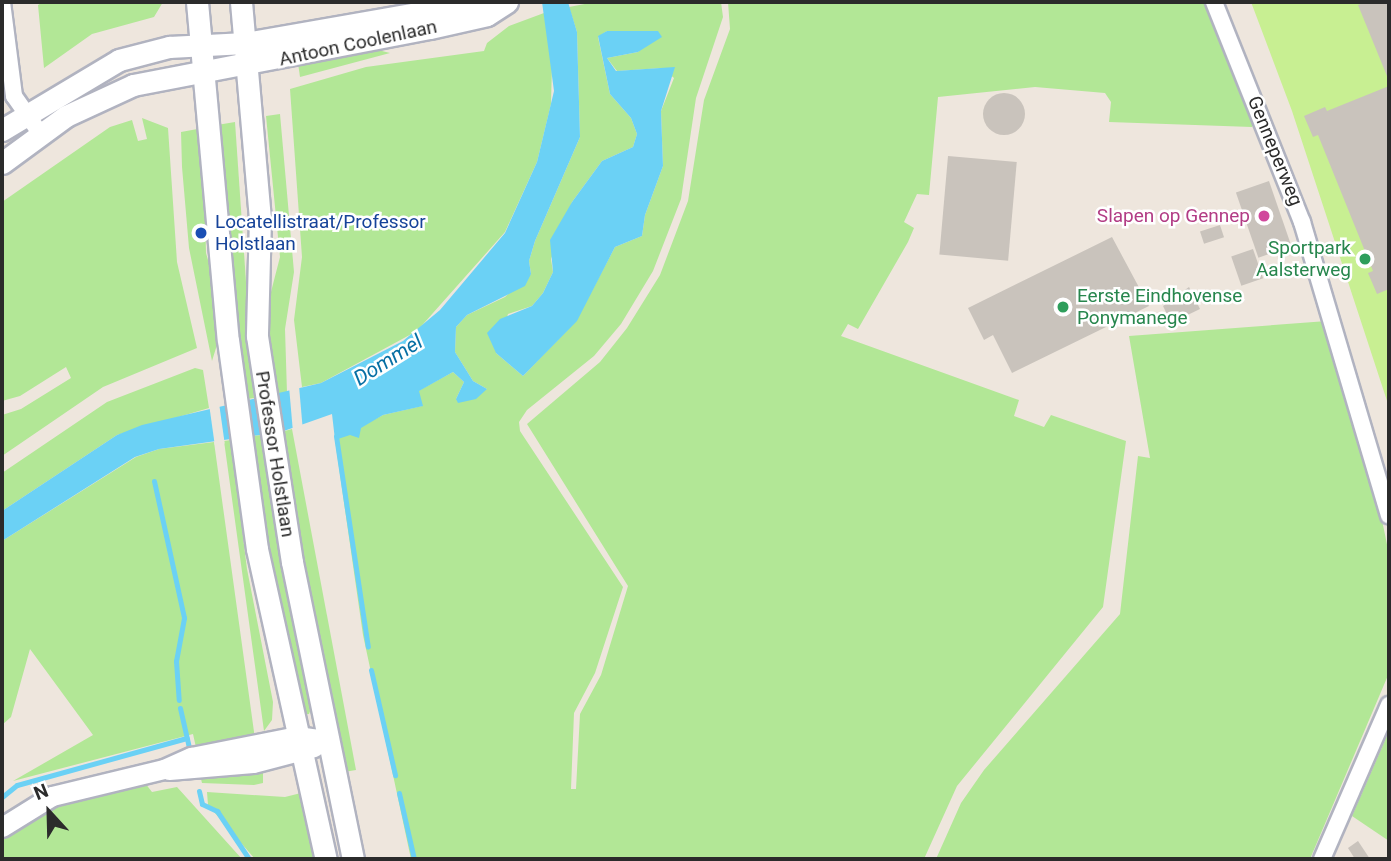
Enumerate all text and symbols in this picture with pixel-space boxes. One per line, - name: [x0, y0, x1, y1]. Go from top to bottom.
- street label: Antoon Coolenlaan: [277, 15, 439, 71]
- street label: Genneperweg: [1243, 93, 1307, 209]
- place label: Slapen op Gennep: [1097, 205, 1250, 227]
- marker: Slapen op Gennep: [1256, 208, 1272, 224]
- place label: Locatellistraat/Professor Holstlaan: [215, 211, 426, 255]
- marker: Locatellistraat/Professor Holstlaan: [193, 225, 209, 241]
- place label: Sportpark Aalsterweg: [1256, 237, 1351, 281]
- marker: Sportpark Aalsterweg: [1357, 251, 1373, 267]
- place label: Eerste Eindhovense Ponymanege: [1077, 285, 1242, 329]
- marker: Eerste Eindhovense Ponymanege: [1055, 299, 1071, 315]
- water label: Dommel: [349, 329, 427, 391]
- street label: Professor Holstlaan: [251, 369, 299, 539]
- north arrow: [14, 777, 84, 847]
- text: N: [30, 779, 51, 805]

